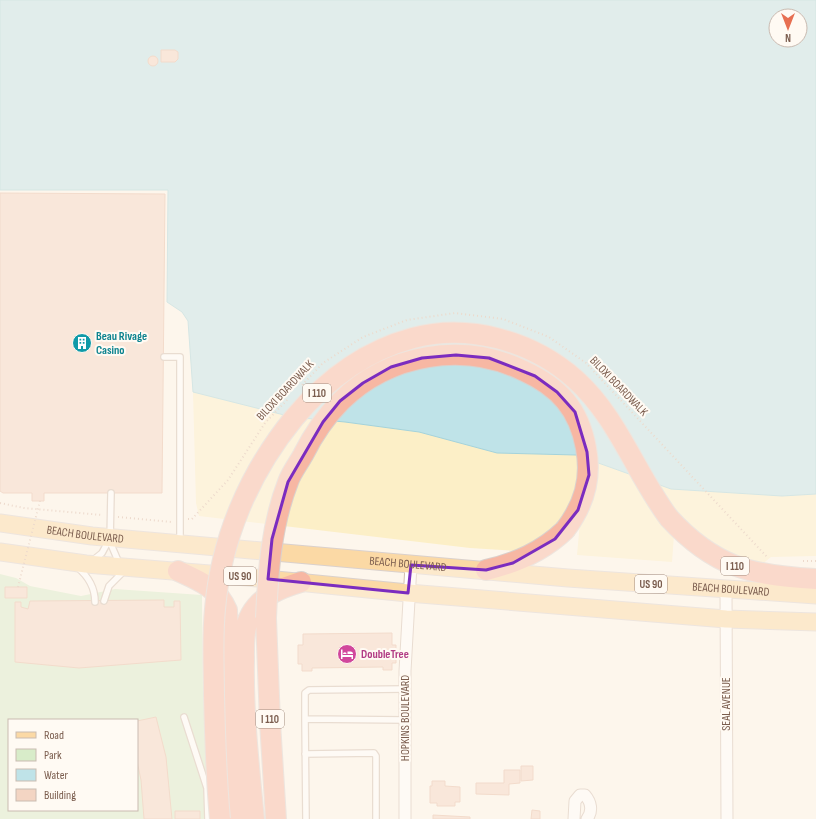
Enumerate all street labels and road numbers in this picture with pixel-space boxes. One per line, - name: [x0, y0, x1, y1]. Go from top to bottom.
- street label: BILOXI BOARDWALK: [586, 353, 651, 420]
- street label: BILOXI BOARDWALK: [253, 357, 318, 424]
- road number: I 110: [303, 384, 331, 402]
- street label: BEACH BOULEVARD: [46, 523, 124, 547]
- street label: BEACH BOULEVARD: [369, 553, 447, 575]
- road number: I 110: [721, 557, 749, 575]
- road number: US 90: [224, 567, 256, 585]
- road number: US 90: [635, 575, 667, 593]
- street label: BEACH BOULEVARD: [692, 580, 770, 600]
- street label: HOPKINS BOULEVARD: [398, 675, 413, 761]
- street label: SEAL AVENUE: [719, 677, 734, 731]
- road number: I 110: [256, 710, 284, 728]

